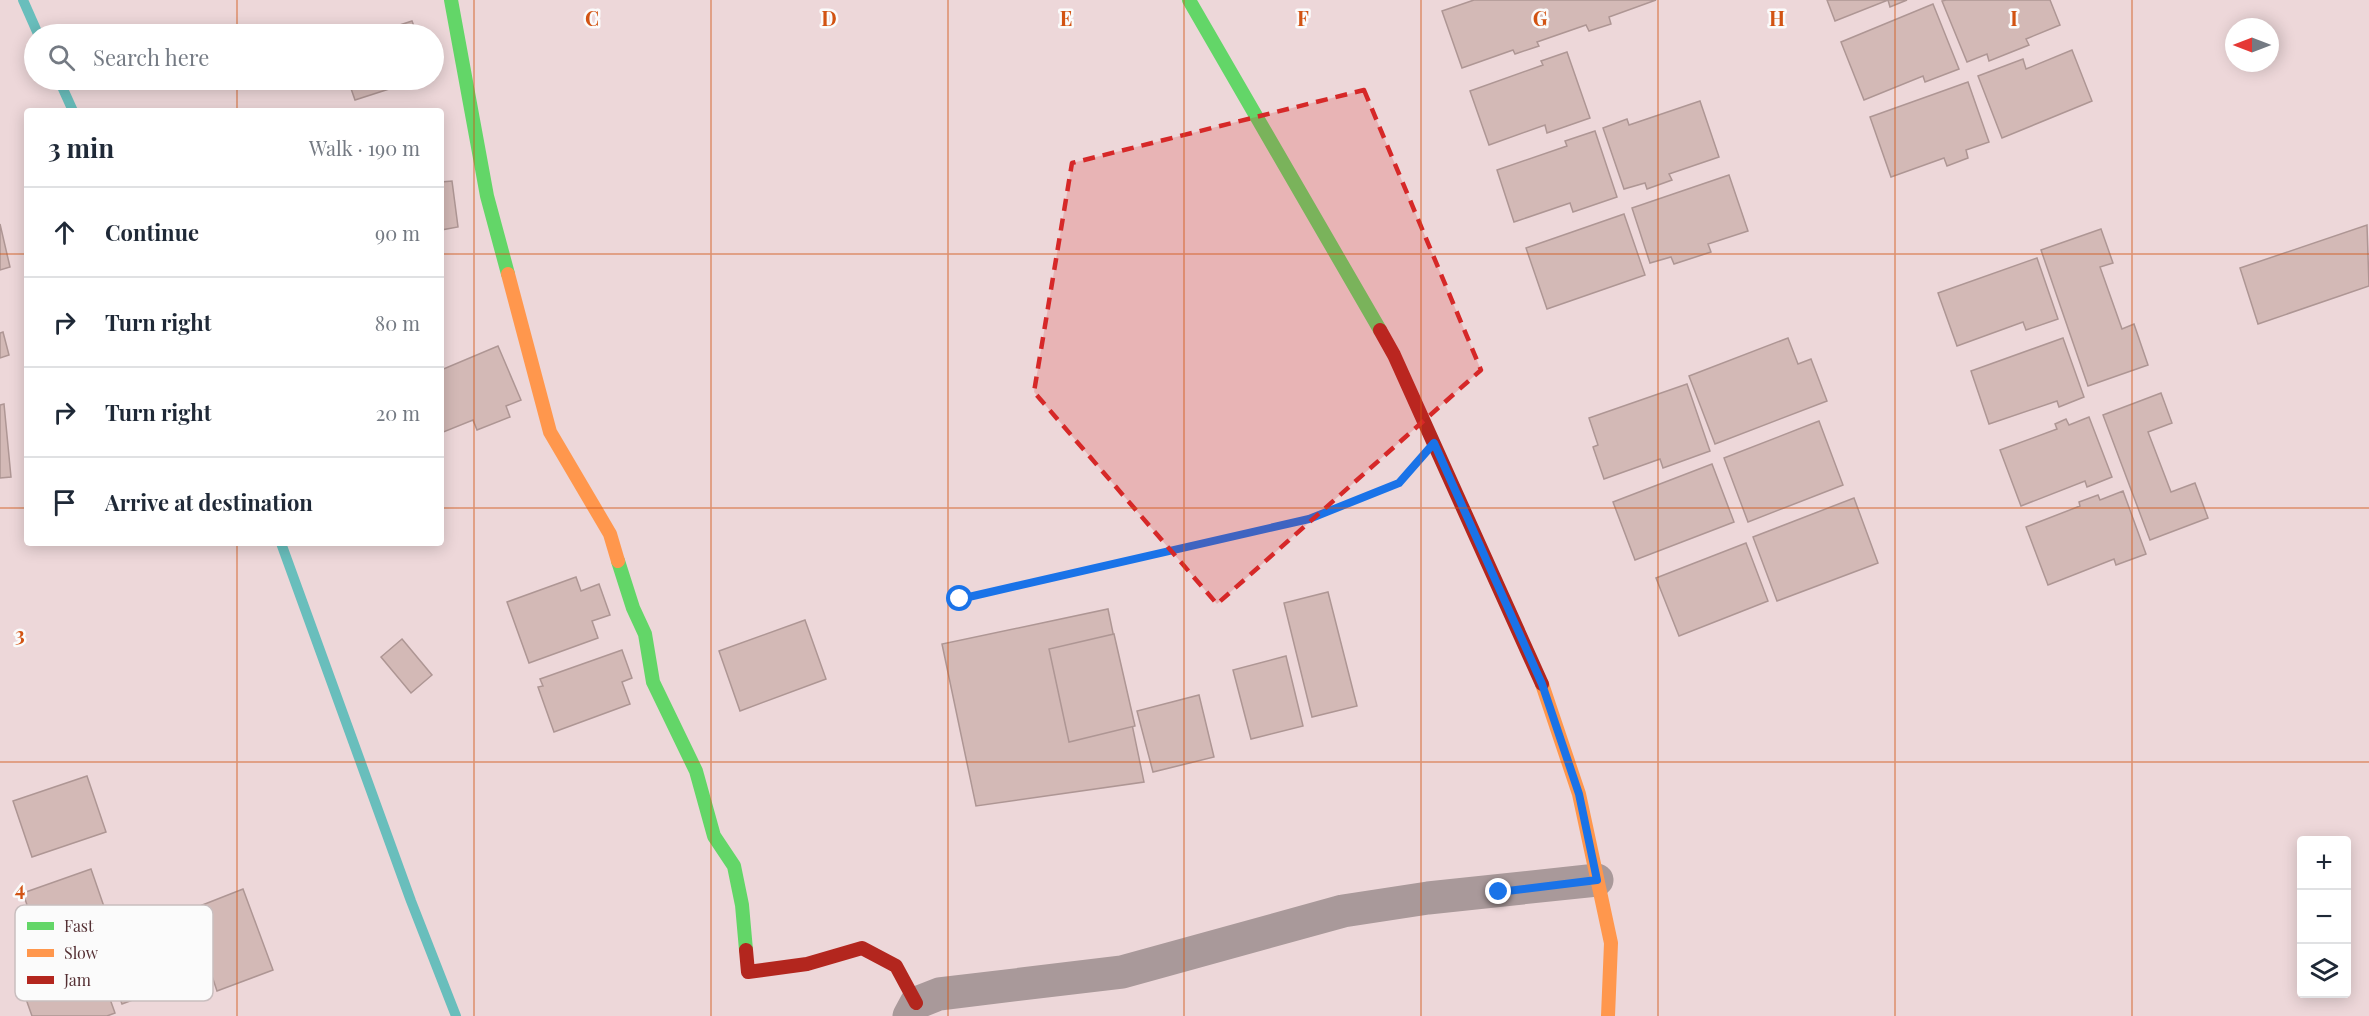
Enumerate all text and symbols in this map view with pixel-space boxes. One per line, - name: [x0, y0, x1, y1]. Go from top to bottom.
- text: C: [585, 4, 599, 31]
- text: D: [821, 4, 837, 31]
- text: E: [1060, 4, 1072, 31]
- text: F: [1297, 4, 1309, 31]
- text: G: [1533, 4, 1548, 31]
- text: H: [1769, 4, 1785, 31]
- text: I: [2010, 4, 2018, 31]
- north arrow: [2225, 18, 2279, 72]
- search box: [24, 24, 444, 90]
- icon: search: [45, 41, 78, 74]
- text: Search here: [93, 42, 209, 72]
- text: 3 min: [48, 130, 114, 165]
- text: Walk · 190 m: [309, 134, 420, 161]
- icon: ahead: [48, 216, 81, 249]
- text: Continue: [105, 217, 199, 247]
- text: 90 m: [375, 219, 420, 246]
- icon: right: [48, 306, 81, 339]
- text: Turn right: [105, 307, 211, 337]
- text: 80 m: [375, 309, 420, 336]
- icon: right: [48, 396, 81, 429]
- text: Turn right: [105, 397, 211, 427]
- text: 20 m: [376, 399, 420, 426]
- icon: arrive: [48, 486, 81, 519]
- text: Arrive at destination: [105, 487, 313, 517]
- route start: [946, 585, 972, 611]
- text: 3: [15, 620, 25, 647]
- map controls: [2297, 836, 2351, 998]
- button: +: [2297, 836, 2351, 890]
- text: 4: [15, 874, 25, 901]
- route end: [1485, 878, 1511, 904]
- button: −: [2297, 890, 2351, 944]
- legend: [15, 905, 213, 1001]
- text: Fast: [64, 915, 94, 936]
- text: Slow: [64, 942, 99, 963]
- button: layers: [2297, 944, 2351, 998]
- text: Jam: [63, 969, 91, 990]

